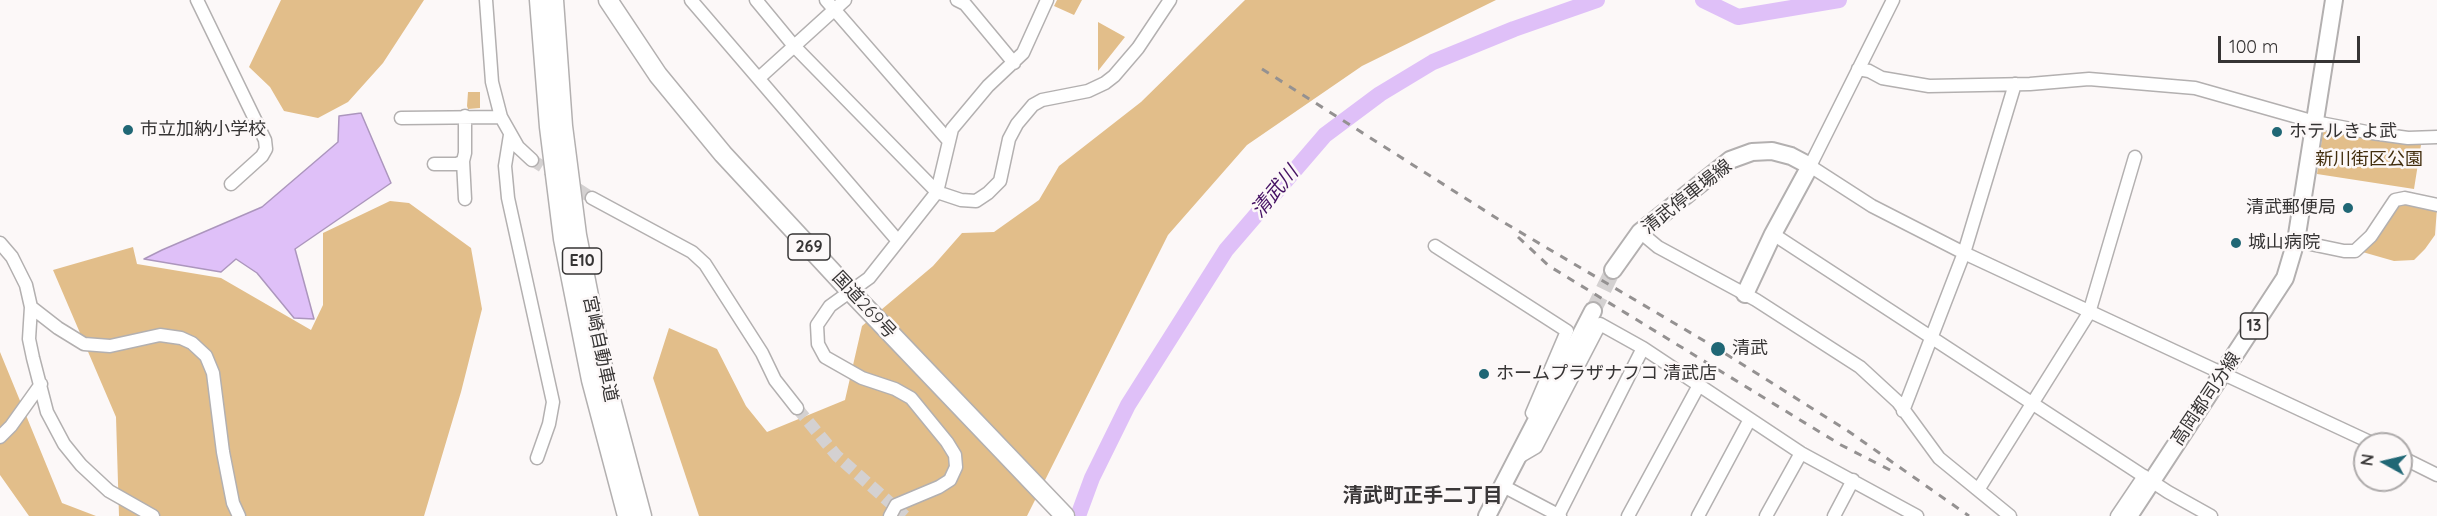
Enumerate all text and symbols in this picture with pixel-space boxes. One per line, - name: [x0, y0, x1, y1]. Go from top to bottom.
- scale bar: [2221, 24, 2364, 62]
- text: 100 m: [2229, 35, 2278, 58]
- place label: 市立加納小学校: [140, 119, 266, 141]
- place label: ホテルきよ武: [2289, 121, 2397, 143]
- marker: 市立加納小学校: [121, 123, 135, 137]
- marker: ホテルきよ武: [2270, 125, 2284, 139]
- park label: 新川街区公園: [2315, 149, 2423, 171]
- street label: 清武停車場線: [1638, 155, 1736, 239]
- water label: 清武川: [1247, 161, 1303, 223]
- place label: 清武郵便局: [2246, 197, 2336, 219]
- marker: 清武郵便局: [2341, 201, 2355, 215]
- place label: 城山病院: [2248, 232, 2320, 254]
- road number: 269: [788, 234, 830, 260]
- marker: 城山病院: [2229, 236, 2243, 250]
- road number: E10: [562, 248, 602, 274]
- street label: 国道269号: [828, 267, 900, 343]
- street label: 宮崎自動車道: [578, 294, 622, 404]
- road number: 13: [2240, 313, 2268, 339]
- place label: 清武: [1732, 338, 1768, 360]
- marker: 清武: [1709, 340, 1727, 358]
- street label: 高岡都司分線: [2167, 348, 2245, 450]
- place label: ホームプラザナフコ 清武店: [1496, 363, 1717, 385]
- marker: ホームプラザナフコ 清武店: [1477, 367, 1491, 381]
- north arrow: [2353, 432, 2413, 492]
- text: N: [2356, 453, 2378, 467]
- district label: 清武町正手二丁目: [1343, 484, 1503, 508]

